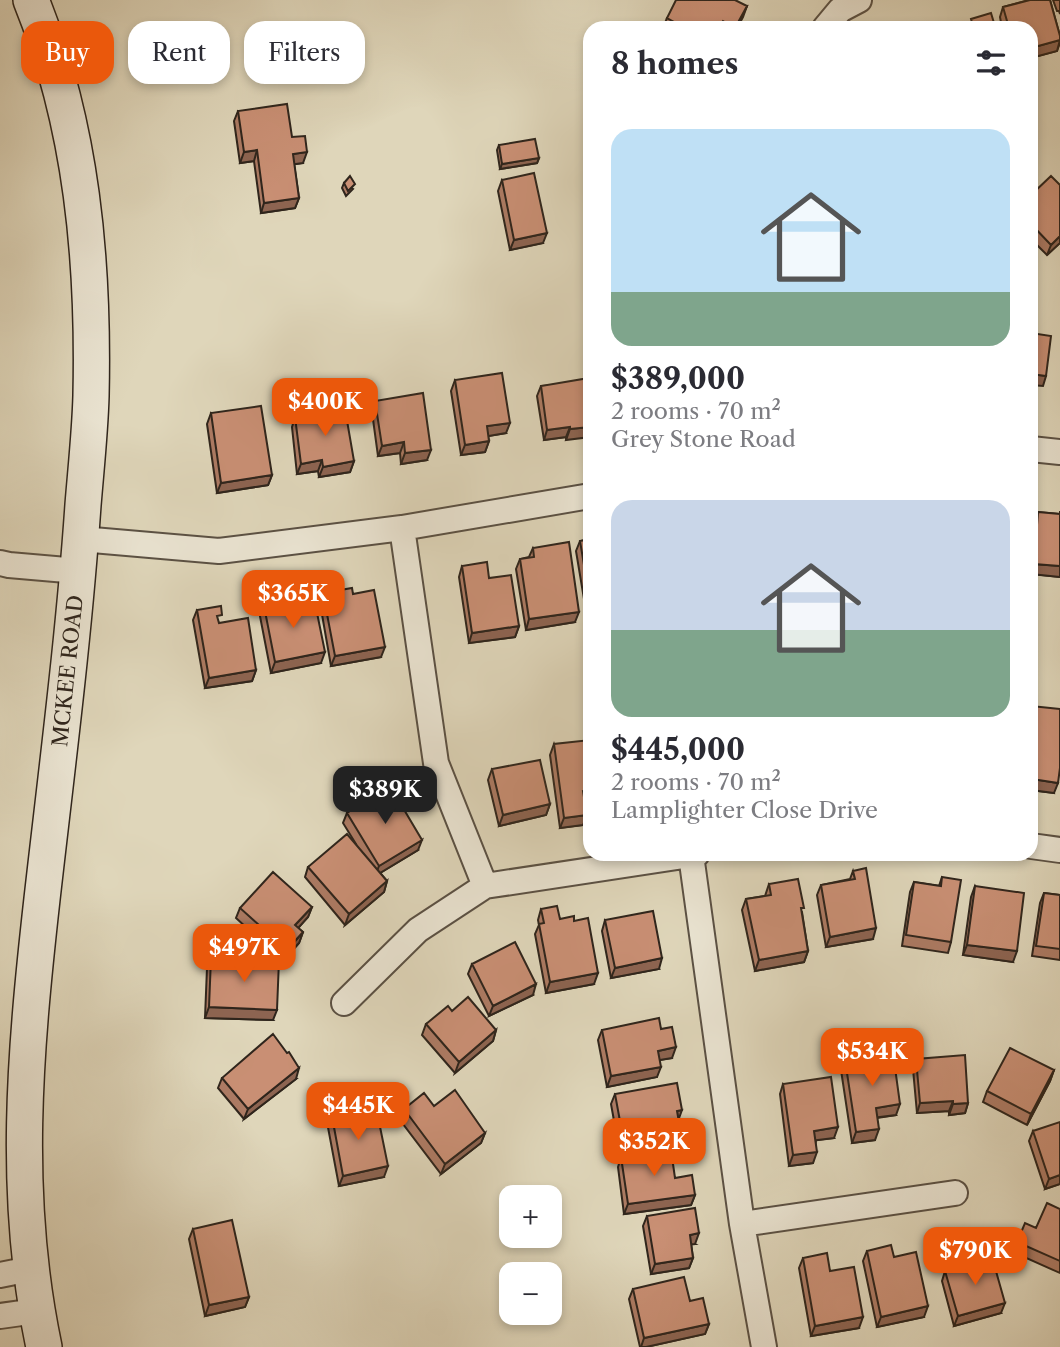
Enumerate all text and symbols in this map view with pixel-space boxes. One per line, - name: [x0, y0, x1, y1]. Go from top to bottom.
- chip: Buy: [21, 21, 114, 84]
- chip: Rent: [128, 21, 230, 84]
- chip: Filters: [244, 21, 365, 84]
- icon: filters: [972, 44, 1010, 82]
- text: 8 homes: [611, 45, 738, 82]
- icon: home: [748, 174, 874, 300]
- text: $389,000: [611, 360, 745, 397]
- pin: $400K: [276, 378, 374, 438]
- text: $400K: [288, 387, 362, 415]
- text: 2 rooms · 70 m²: [611, 397, 781, 425]
- text: Grey Stone Road: [611, 425, 796, 453]
- icon: home: [748, 545, 874, 671]
- pin: $365K: [244, 570, 342, 630]
- text: $365K: [258, 579, 328, 607]
- street label: MCKEE ROAD: [47, 594, 88, 748]
- text: $445,000: [611, 731, 745, 768]
- pin: $389K: [336, 766, 434, 826]
- text: 2 rooms · 70 m²: [611, 768, 781, 796]
- text: $389K: [349, 775, 421, 803]
- text: Lamplighter Close Drive: [611, 796, 878, 824]
- pin: $497K: [195, 925, 293, 984]
- text: $497K: [209, 933, 279, 961]
- pin: $534K: [823, 1028, 921, 1088]
- text: $534K: [837, 1037, 907, 1065]
- pin: $445K: [309, 1082, 407, 1142]
- text: $445K: [322, 1091, 394, 1119]
- pin: $352K: [605, 1118, 703, 1178]
- text: $352K: [619, 1127, 689, 1155]
- map controls: [499, 1185, 562, 1325]
- button: +: [499, 1185, 562, 1248]
- pin: $790K: [926, 1228, 1024, 1287]
- text: $790K: [939, 1236, 1011, 1264]
- button: −: [499, 1262, 562, 1325]

